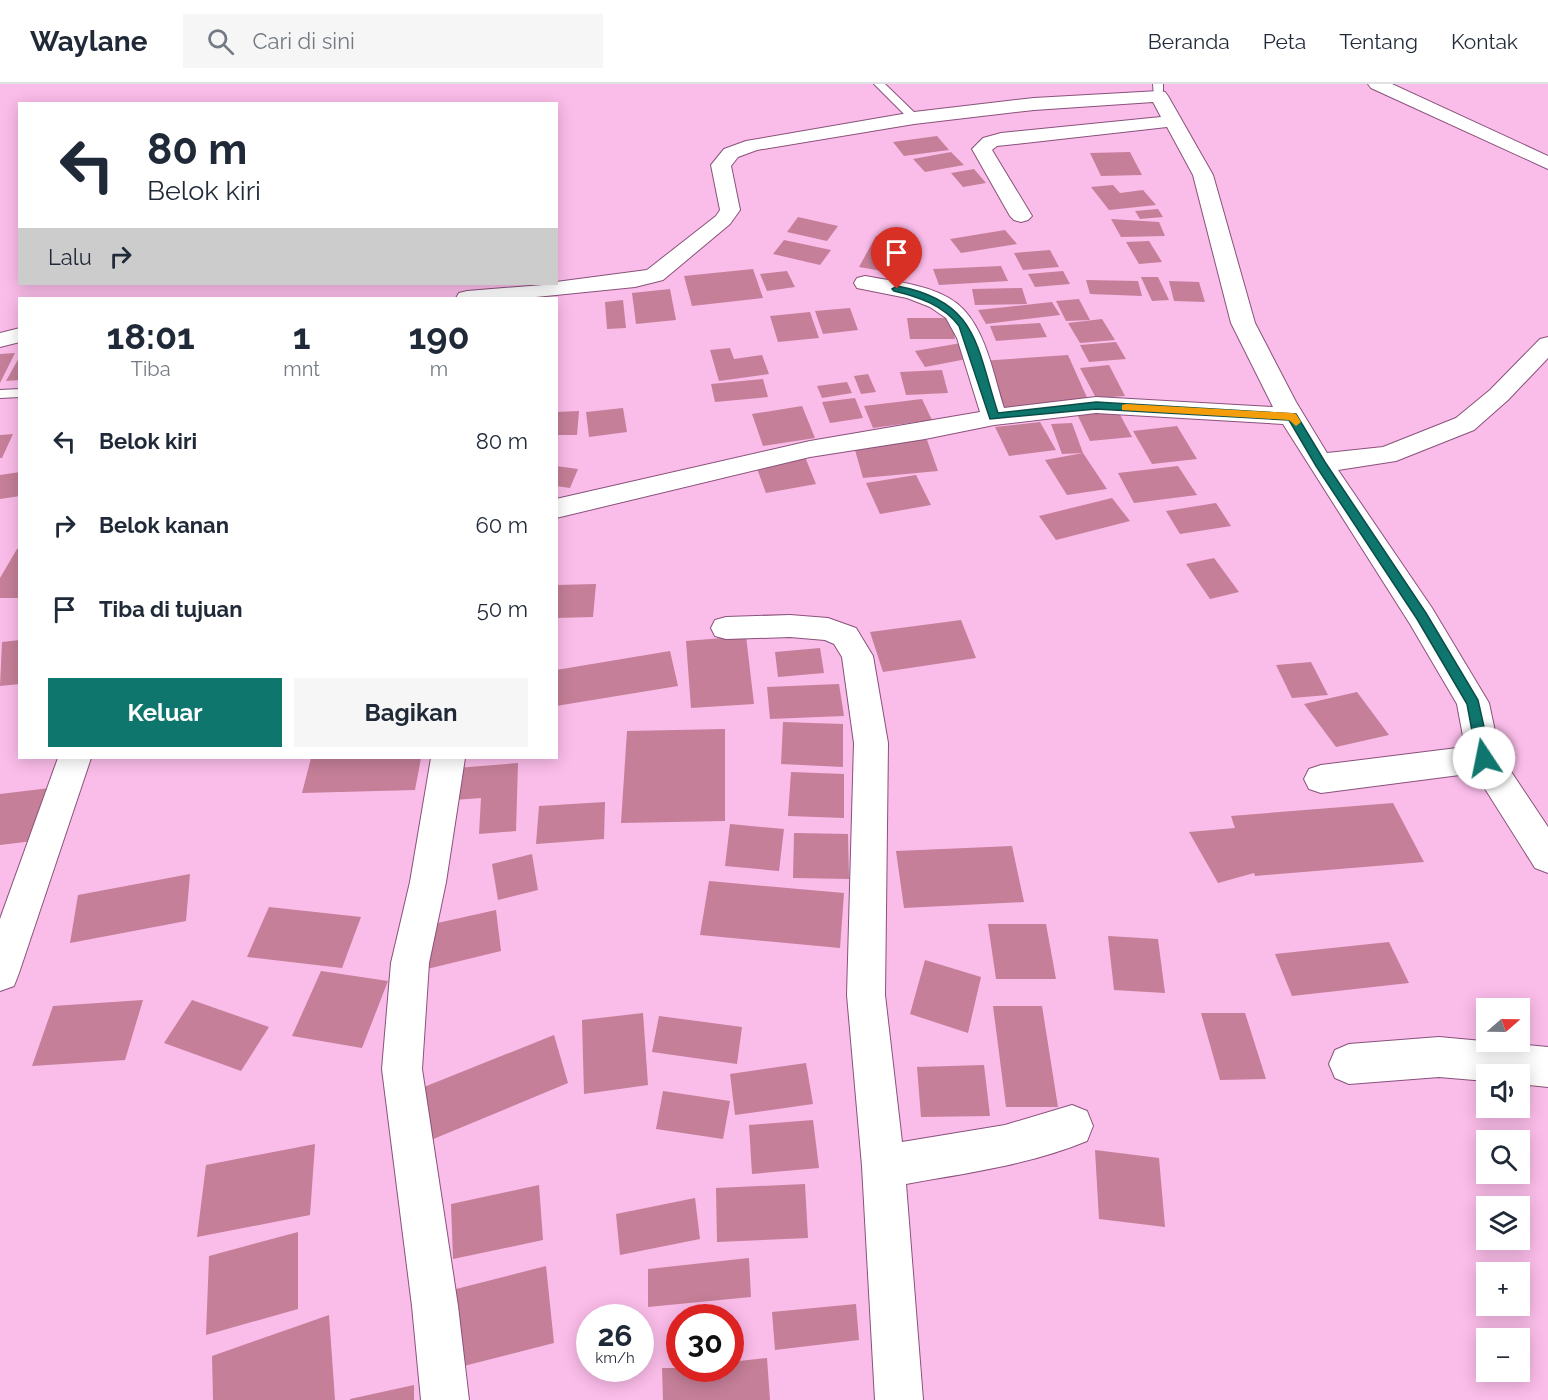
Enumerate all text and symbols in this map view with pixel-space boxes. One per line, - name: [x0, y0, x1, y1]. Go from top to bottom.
- search box: [183, 14, 603, 68]
- text: Waylane: [30, 25, 147, 58]
- icon: search: [204, 25, 237, 58]
- text: Cari di sini: [252, 28, 355, 54]
- text: Beranda: [1148, 29, 1230, 54]
- text: Peta: [1263, 29, 1306, 54]
- text: Tentang: [1339, 29, 1418, 54]
- text: Kontak: [1451, 29, 1518, 54]
- text: 80 m: [147, 125, 247, 174]
- icon: left: [48, 126, 126, 204]
- text: Belok kiri: [147, 175, 261, 206]
- pin: [871, 227, 922, 289]
- icon: arrive: [880, 236, 913, 269]
- icon: right: [104, 240, 137, 273]
- text: Lalu: [48, 244, 92, 270]
- text: 18:01: [106, 315, 195, 357]
- text: 1: [293, 315, 311, 357]
- text: 190: [408, 315, 470, 357]
- text: Tiba: [131, 357, 171, 381]
- text: mnt: [283, 357, 320, 381]
- text: m: [430, 357, 448, 381]
- icon: left: [48, 425, 81, 458]
- text: Belok kiri: [99, 428, 197, 454]
- text: 80 m: [476, 428, 528, 454]
- icon: right: [48, 509, 81, 542]
- text: Belok kanan: [99, 512, 229, 538]
- text: 60 m: [475, 512, 528, 538]
- icon: arrive: [48, 593, 81, 626]
- text: Tiba di tujuan: [99, 596, 242, 622]
- text: 50 m: [477, 596, 528, 622]
- button: Keluar: [48, 678, 282, 747]
- button: Bagikan: [294, 678, 528, 747]
- position arrow: [1452, 726, 1516, 790]
- north arrow: [1476, 998, 1530, 1052]
- map controls: [1476, 998, 1530, 1382]
- button: sound: [1476, 1064, 1530, 1118]
- button: search: [1476, 1130, 1530, 1184]
- button: layers: [1476, 1196, 1530, 1250]
- button: +: [1476, 1262, 1530, 1316]
- speed limit sign: 30: [666, 1304, 744, 1382]
- text: 26: [597, 1318, 633, 1353]
- button: −: [1476, 1328, 1530, 1382]
- text: km/h: [595, 1349, 635, 1367]

